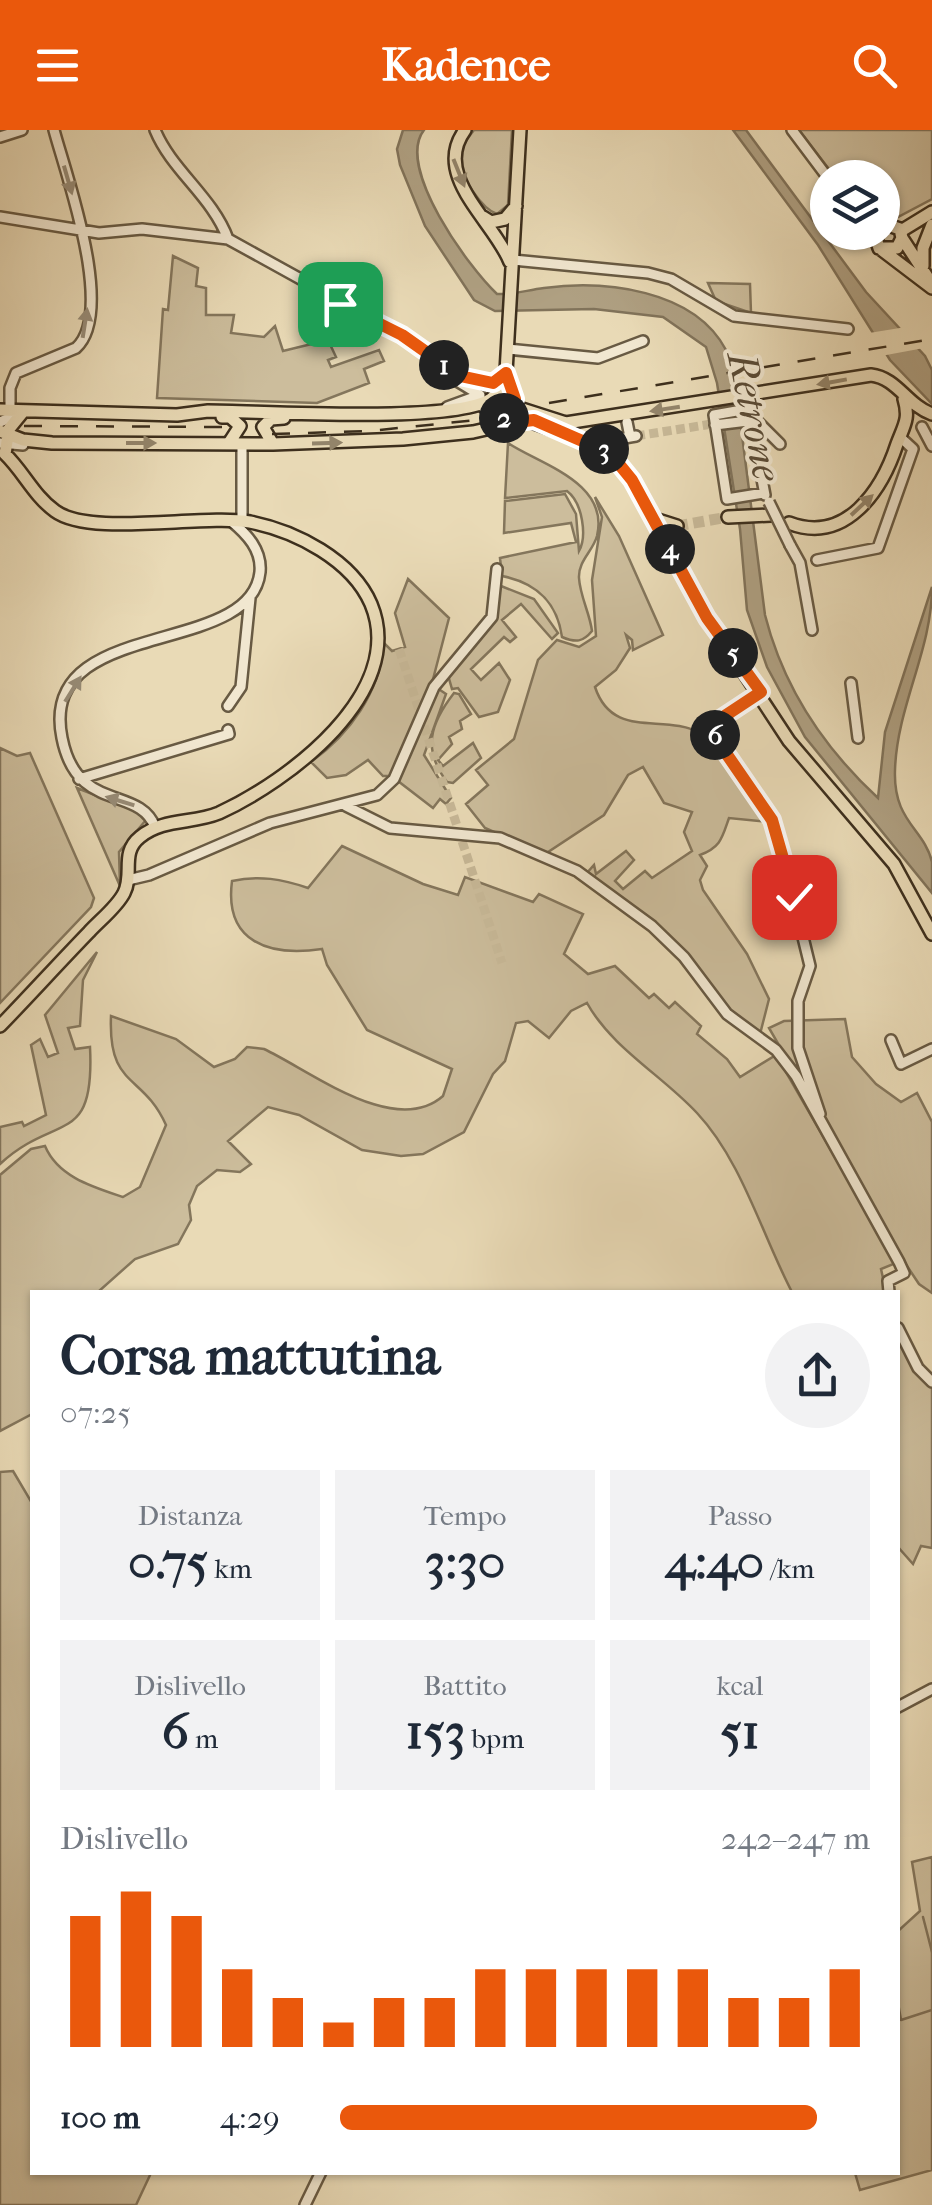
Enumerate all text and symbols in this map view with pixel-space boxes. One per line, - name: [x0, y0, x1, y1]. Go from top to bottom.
- icon: menu: [30, 38, 85, 93]
- icon: search: [847, 38, 902, 93]
- text: Kadence: [382, 39, 550, 92]
- one-way arrow: [452, 158, 467, 188]
- map controls: [810, 160, 900, 250]
- button: layers: [810, 160, 900, 250]
- one-way arrow: [61, 165, 76, 196]
- pin: [298, 262, 383, 347]
- icon: arrive: [313, 277, 368, 332]
- one-way arrow: [78, 306, 93, 338]
- pin: 1: [419, 340, 469, 390]
- water label: Retrone: [717, 345, 790, 487]
- text: 1: [439, 348, 449, 381]
- one-way arrow: [816, 375, 847, 390]
- pin: 2: [479, 393, 529, 443]
- text: 2: [497, 401, 511, 434]
- one-way arrow: [649, 402, 680, 417]
- pin: 3: [579, 424, 629, 474]
- text: 3: [598, 432, 610, 465]
- one-way arrow: [311, 434, 343, 450]
- one-way arrow: [125, 435, 157, 451]
- one-way arrow: [849, 495, 874, 517]
- pin: 4: [645, 524, 695, 574]
- text: 4: [662, 532, 678, 565]
- pin: 5: [708, 628, 758, 678]
- text: 5: [727, 636, 739, 669]
- one-way arrow: [63, 675, 82, 702]
- pin: 6: [690, 710, 740, 760]
- text: 6: [707, 718, 723, 751]
- one-way arrow: [104, 793, 135, 808]
- pin: [752, 855, 837, 940]
- icon: check: [767, 870, 822, 925]
- button: share: [765, 1323, 870, 1428]
- text: Corsa mattutina: [60, 1324, 440, 1388]
- text: 07:25: [60, 1394, 131, 1431]
- text: Distanza: [138, 1499, 242, 1532]
- text: Tempo: [423, 1499, 507, 1532]
- text: Passo: [708, 1499, 772, 1532]
- text: 0.75: [128, 1532, 208, 1591]
- text: 3:30: [425, 1532, 505, 1591]
- text: 4:40: [665, 1532, 764, 1591]
- text: km: [208, 1552, 252, 1585]
- text: /km: [764, 1552, 815, 1585]
- text: Dislivello: [134, 1669, 246, 1702]
- text: Battito: [423, 1669, 507, 1702]
- text: kcal: [716, 1669, 764, 1702]
- text: 6: [162, 1702, 189, 1761]
- text: 153: [406, 1702, 465, 1761]
- text: 51: [720, 1702, 760, 1761]
- text: m: [189, 1722, 218, 1755]
- text: bpm: [465, 1722, 524, 1755]
- text: Dislivello: [60, 1820, 188, 1857]
- text: 242–247 m: [721, 1820, 870, 1857]
- text: 100 m: [60, 2099, 140, 2136]
- text: 4:29: [220, 2099, 280, 2136]

